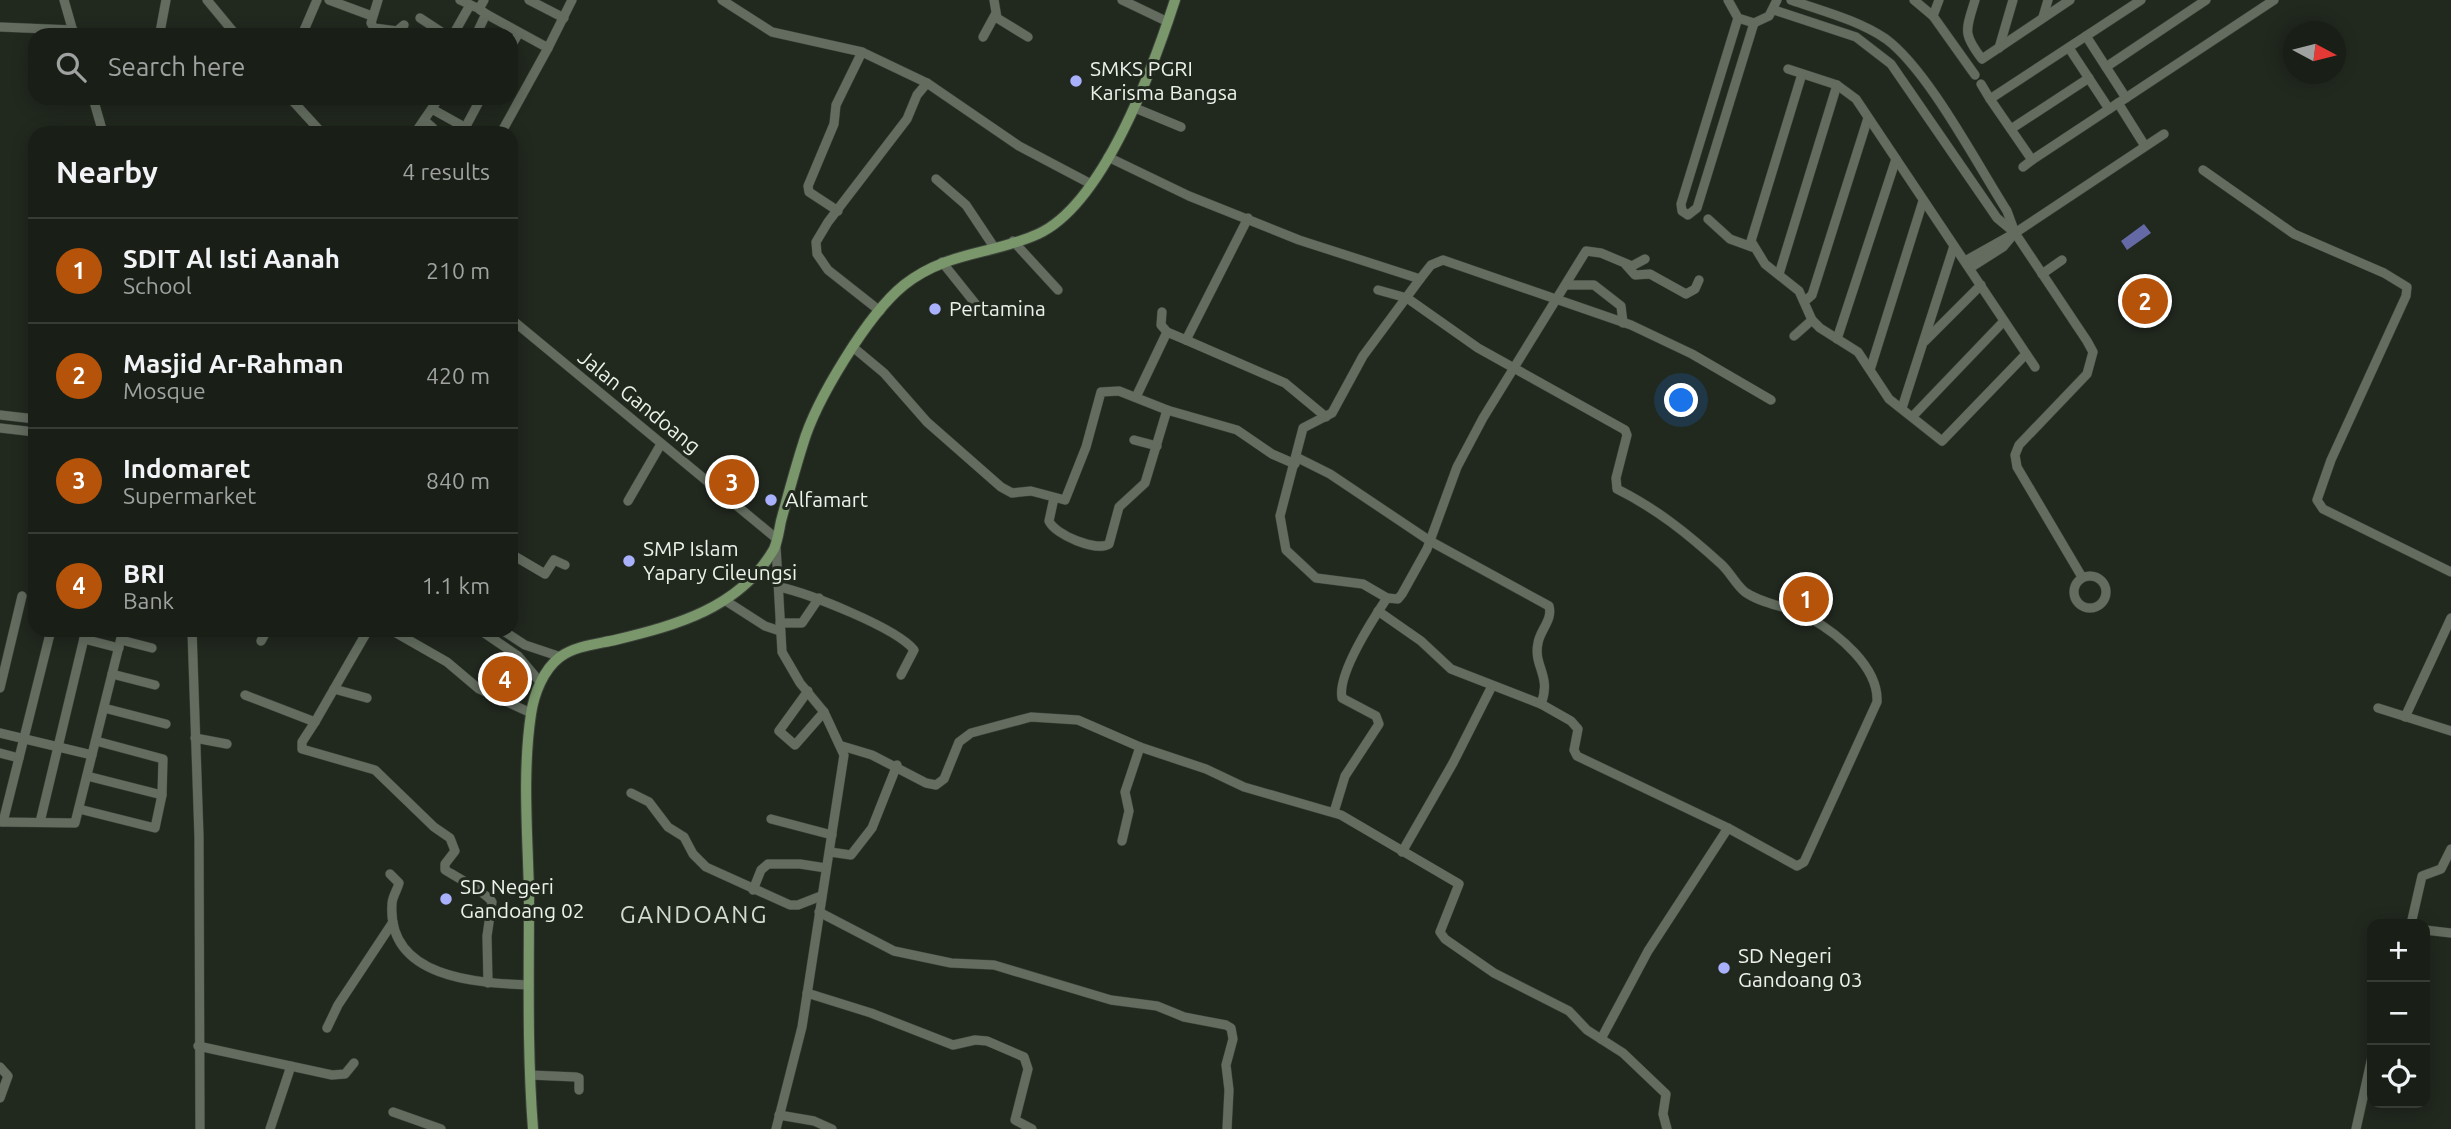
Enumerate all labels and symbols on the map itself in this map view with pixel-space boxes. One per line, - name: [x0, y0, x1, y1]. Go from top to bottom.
- north arrow: [2283, 21, 2346, 84]
- place label: SMKS PGRI Karisma Bangsa: [1090, 56, 1238, 104]
- marker: SMKS PGRI Karisma Bangsa: [1068, 73, 1084, 89]
- pin: 2: [2122, 275, 2168, 327]
- place label: Pertamina: [949, 296, 1046, 320]
- marker: Pertamina: [927, 301, 943, 317]
- street label: Jalan Gandoang: [574, 345, 706, 458]
- your location: [1664, 383, 1698, 417]
- pin: 3: [709, 456, 755, 508]
- place label: Alfamart: [785, 487, 868, 511]
- marker: Alfamart: [763, 492, 779, 508]
- place label: SMP Islam Yapary Cileungsi: [643, 536, 797, 584]
- marker: SMP Islam Yapary Cileungsi: [621, 553, 637, 569]
- pin: 1: [1783, 573, 1829, 625]
- pin: 4: [482, 653, 528, 705]
- place label: SD Negeri Gandoang 02: [460, 874, 585, 922]
- marker: SD Negeri Gandoang 02: [438, 891, 454, 907]
- district label: GANDOANG: [620, 901, 768, 928]
- place label: SD Negeri Gandoang 03: [1738, 943, 1863, 991]
- marker: SD Negeri Gandoang 03: [1716, 960, 1732, 976]

